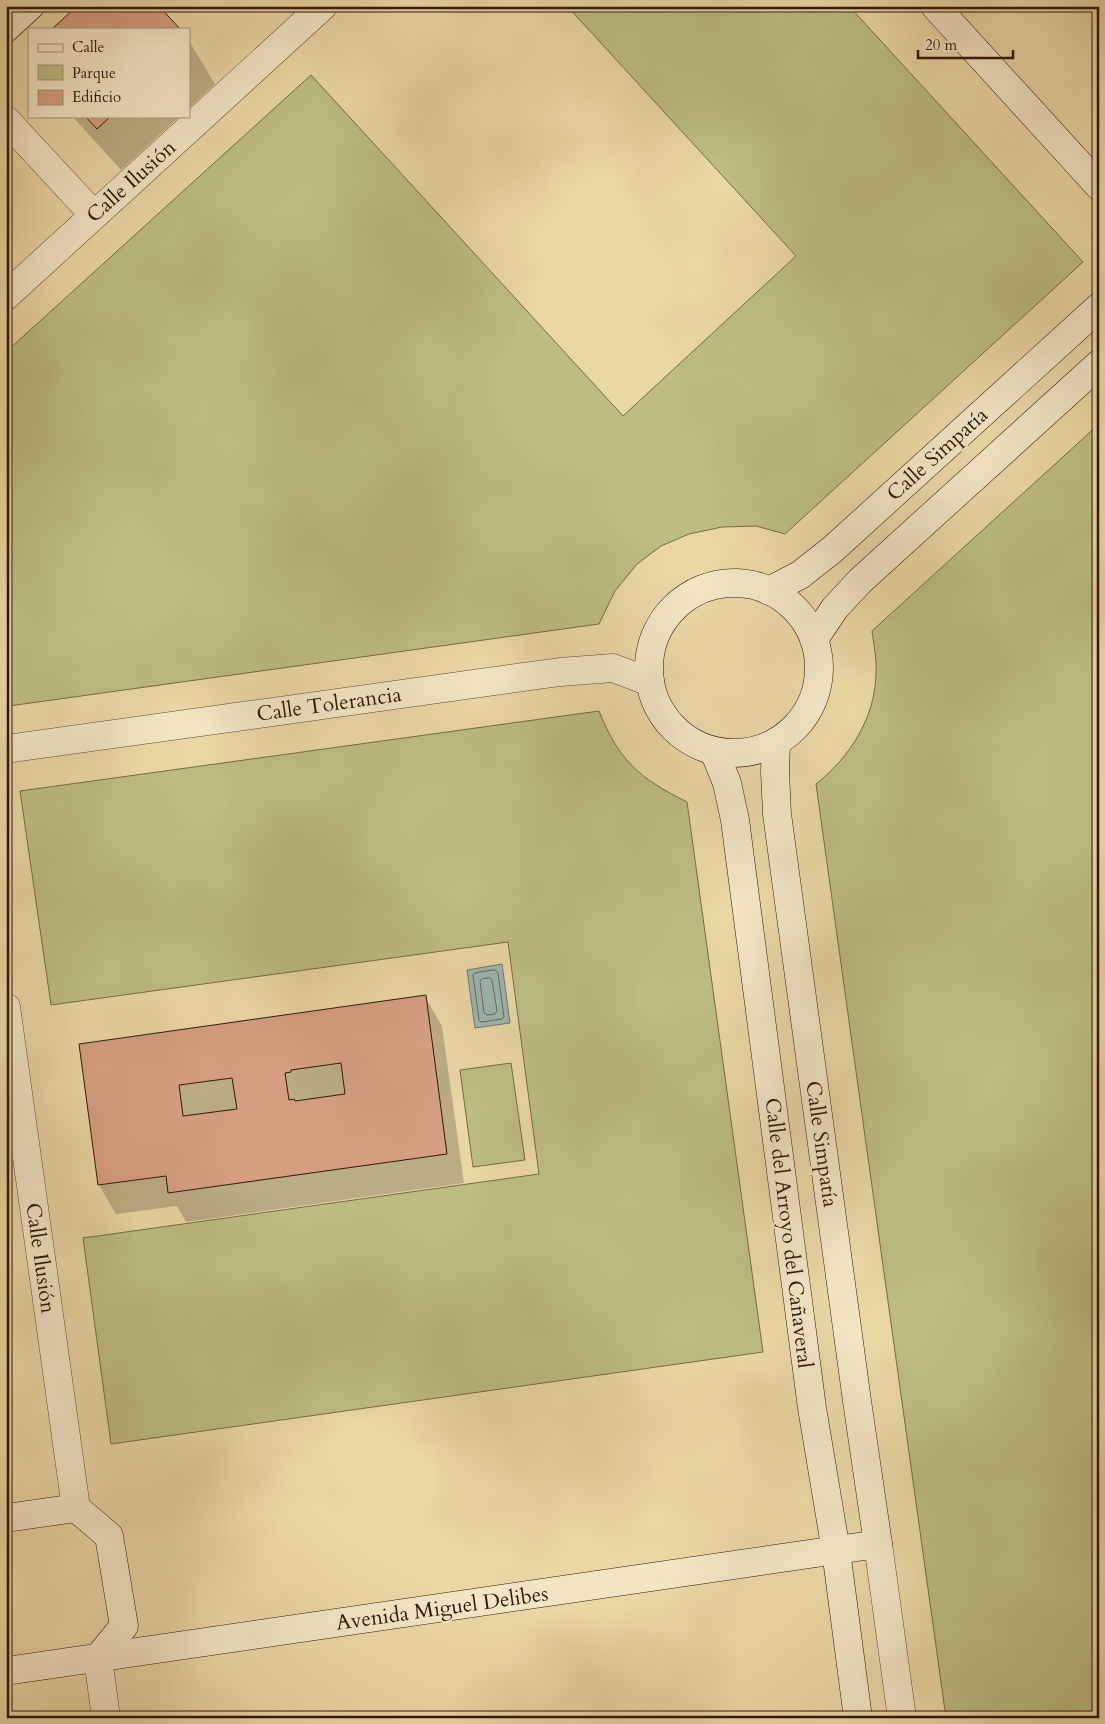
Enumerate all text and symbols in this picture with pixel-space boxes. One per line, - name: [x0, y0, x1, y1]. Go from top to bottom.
- legend: [28, 28, 190, 118]
- scale bar: [918, 28, 1012, 60]
- text: 20 m: [925, 35, 957, 55]
- text: Calle: [72, 37, 105, 57]
- text: Parque: [72, 63, 116, 83]
- text: Edificio: [72, 87, 121, 107]
- street label: Calle Ilusión: [80, 133, 182, 229]
- street label: Calle Simpatía: [880, 401, 994, 508]
- street label: Calle Tolerancia: [255, 680, 403, 729]
- street label: Calle Simpatía: [798, 1079, 845, 1209]
- street label: Calle del Arroyo del Cañaveral: [758, 1096, 819, 1370]
- street label: Calle Ilusión: [18, 1201, 63, 1315]
- street label: Avenida Miguel Delibes: [334, 1579, 550, 1638]

